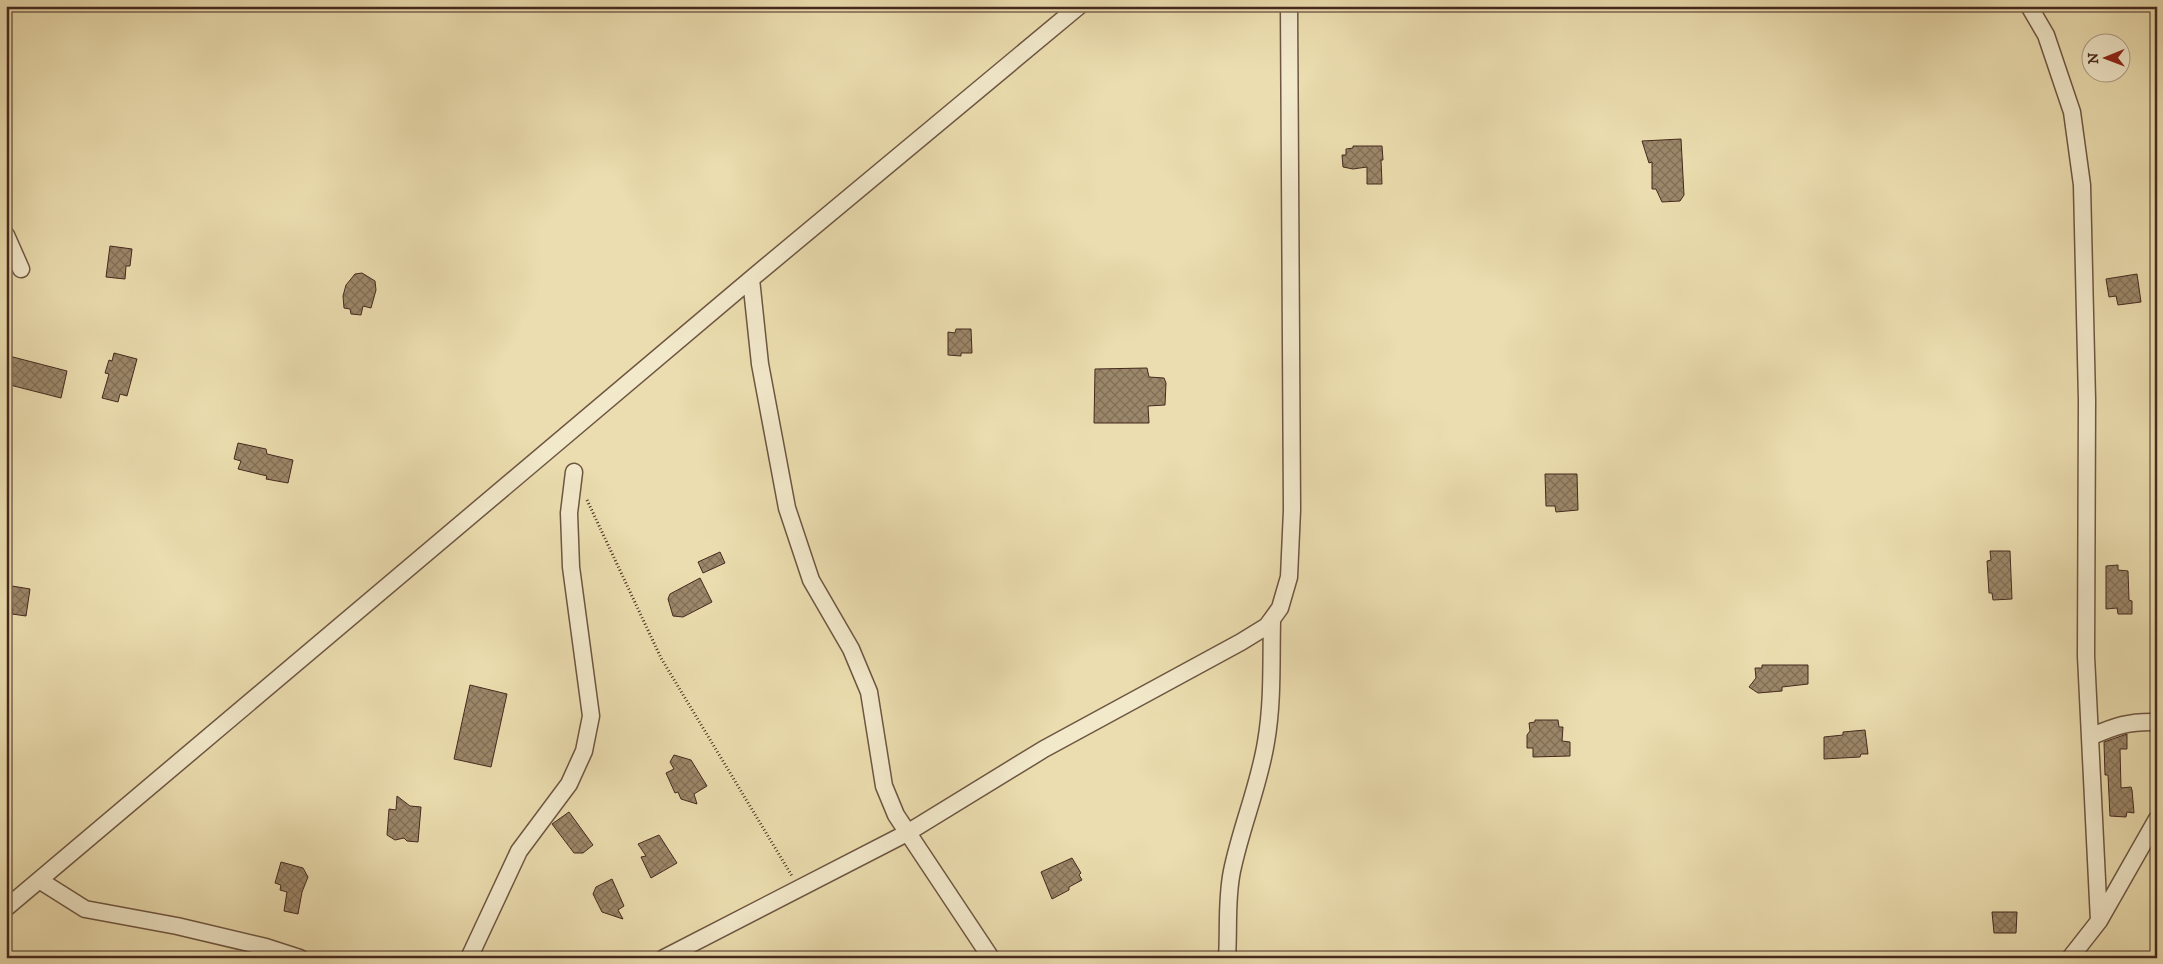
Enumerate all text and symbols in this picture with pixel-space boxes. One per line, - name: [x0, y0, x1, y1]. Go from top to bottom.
- north arrow: [2080, 32, 2130, 82]
- text: N: [2085, 52, 2103, 64]

